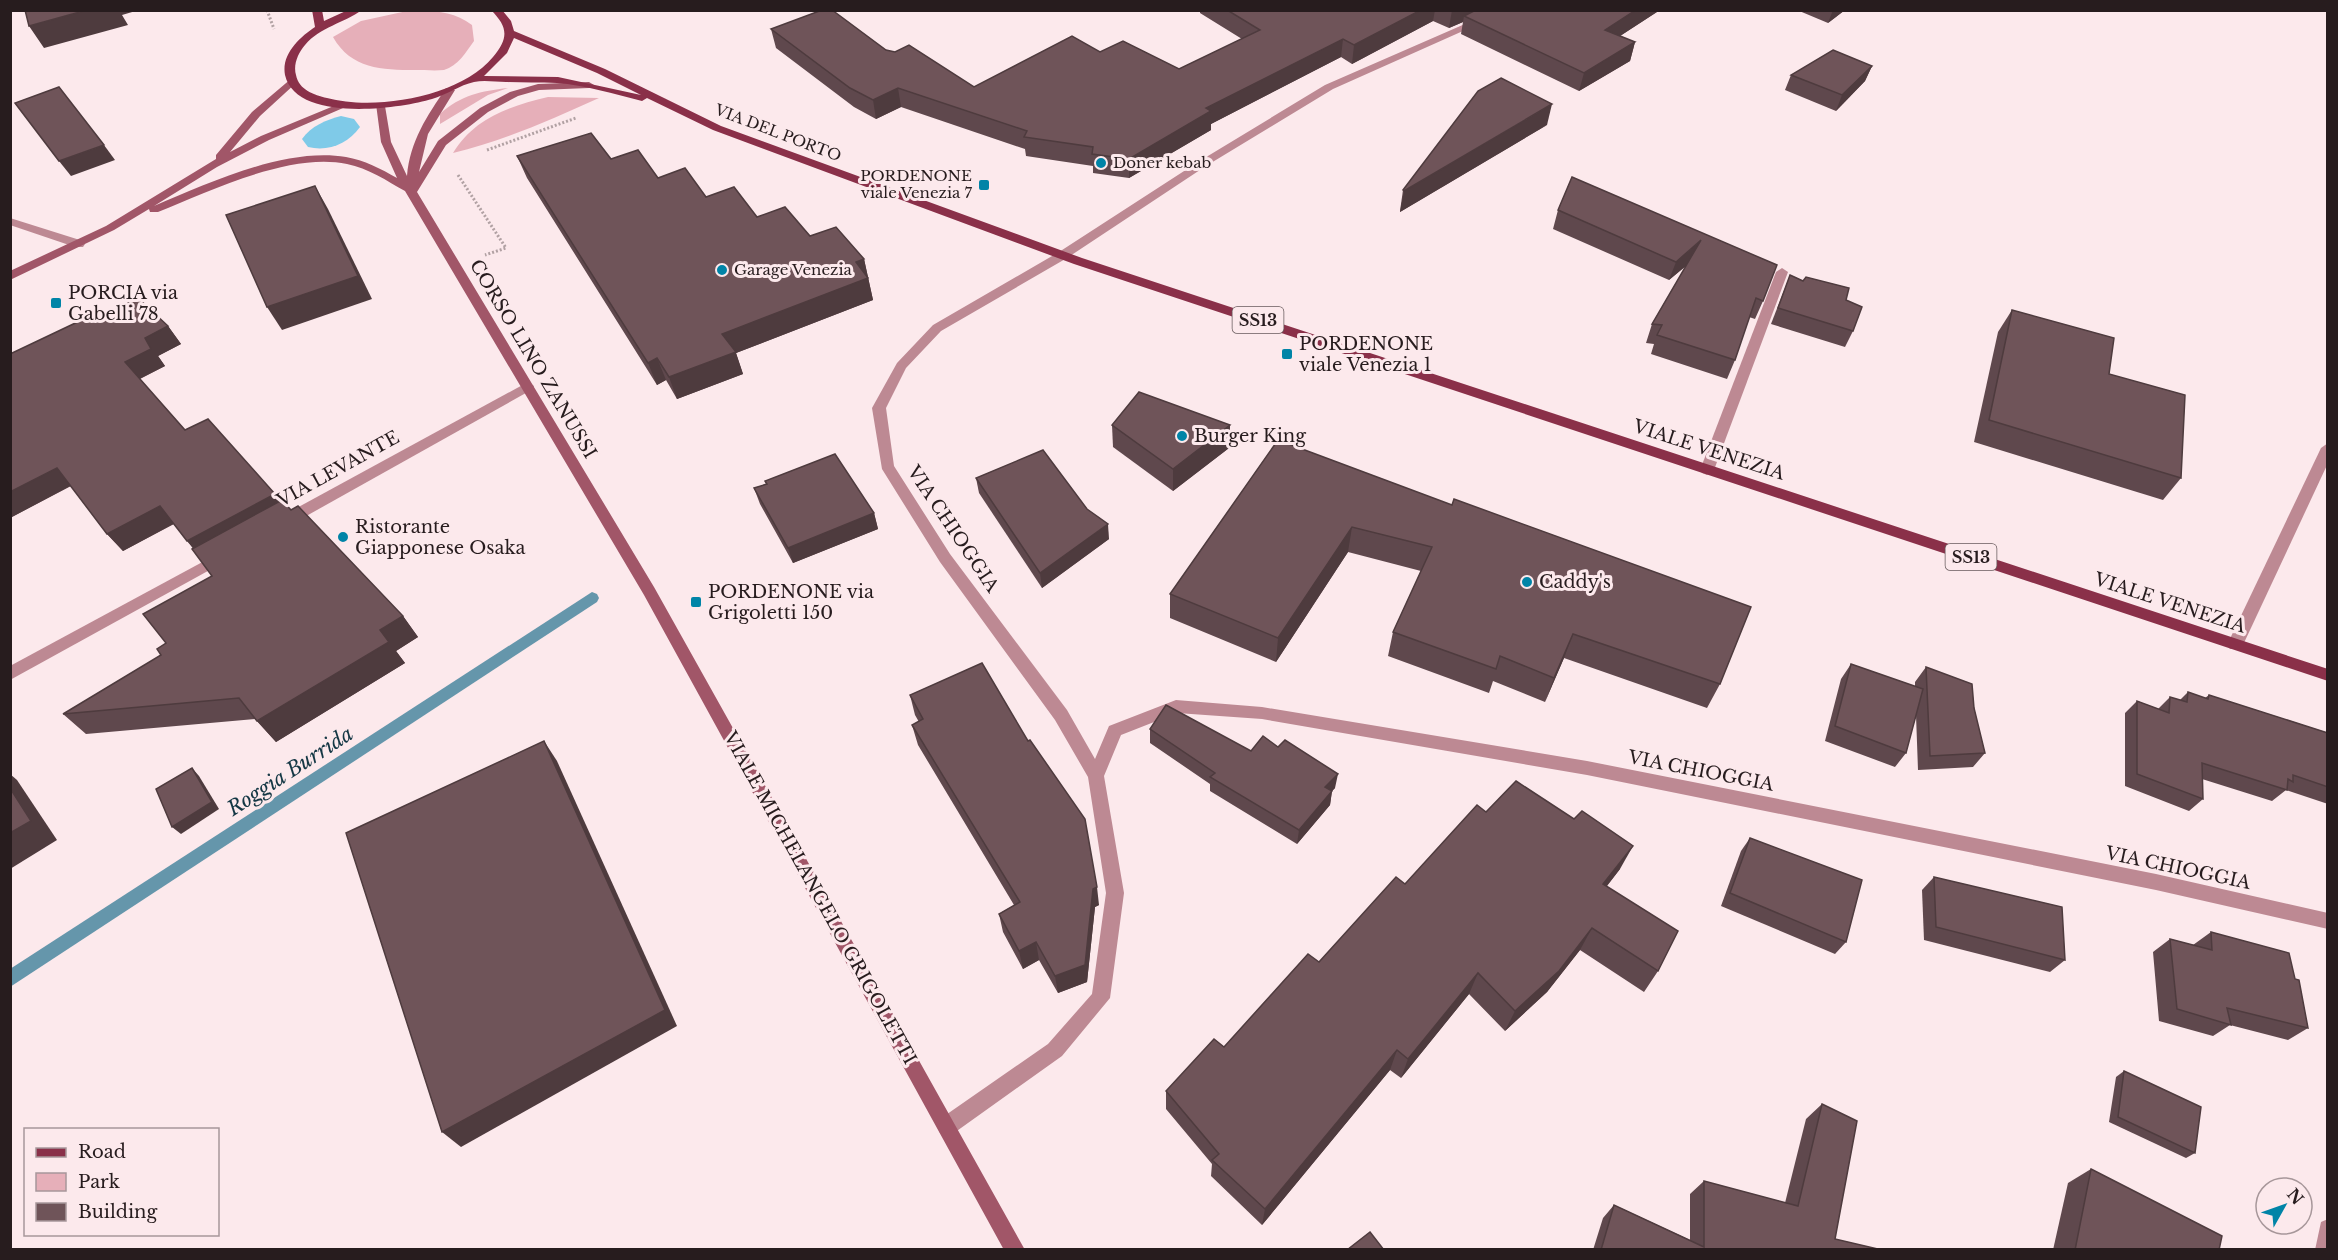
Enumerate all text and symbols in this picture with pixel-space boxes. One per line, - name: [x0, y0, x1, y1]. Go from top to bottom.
- street label: VIA DEL PORTO: [711, 99, 844, 165]
- place label: Doner kebab: [1113, 153, 1211, 172]
- marker: Doner kebab: [1094, 156, 1108, 170]
- place label: PORDENONE viale Venezia 7: [860, 166, 972, 202]
- marker: PORDENONE viale Venezia 7: [977, 178, 991, 192]
- street label: CORSO LINO ZANUSSI: [465, 256, 601, 462]
- place label: Garage Venezia: [734, 260, 853, 279]
- marker: Garage Venezia: [715, 263, 729, 277]
- place label: PORCIA via Gabelli 78: [68, 282, 178, 325]
- marker: PORCIA via Gabelli 78: [49, 296, 63, 310]
- road number: SS13: [1232, 307, 1284, 333]
- place label: PORDENONE viale Venezia 1: [1299, 333, 1433, 376]
- marker: PORDENONE viale Venezia 1: [1280, 347, 1294, 361]
- street label: VIALE VENEZIA: [1630, 415, 1788, 485]
- place label: Burger King: [1194, 425, 1306, 447]
- street label: VIA LEVANTE: [272, 426, 403, 512]
- marker: Burger King: [1175, 429, 1189, 443]
- street label: VIA CHIOGGIA: [902, 461, 1004, 597]
- place label: Ristorante Giapponese Osaka: [355, 516, 526, 559]
- marker: Ristorante Giapponese Osaka: [336, 530, 350, 544]
- road number: SS13: [1946, 544, 1996, 570]
- street label: VIALE VENEZIA: [2091, 568, 2249, 638]
- place label: Caddy's: [1539, 571, 1611, 593]
- marker: Caddy's: [1520, 575, 1534, 589]
- place label: PORDENONE via Grigoletti 150: [708, 581, 874, 624]
- marker: PORDENONE via Grigoletti 150: [689, 595, 703, 609]
- water label: Roggia Burrida: [222, 721, 357, 821]
- street label: VIALE MICHELANGELO GRIGOLETTI: [719, 727, 921, 1068]
- street label: VIA CHIOGGIA: [1625, 746, 1777, 796]
- street label: VIA CHIOGGIA: [2102, 842, 2254, 894]
- legend: [24, 1128, 219, 1236]
- text: Road: [78, 1141, 126, 1163]
- text: Park: [78, 1171, 120, 1193]
- north arrow: [2254, 1176, 2314, 1236]
- text: N: [2283, 1184, 2308, 1209]
- text: Building: [78, 1201, 157, 1223]

